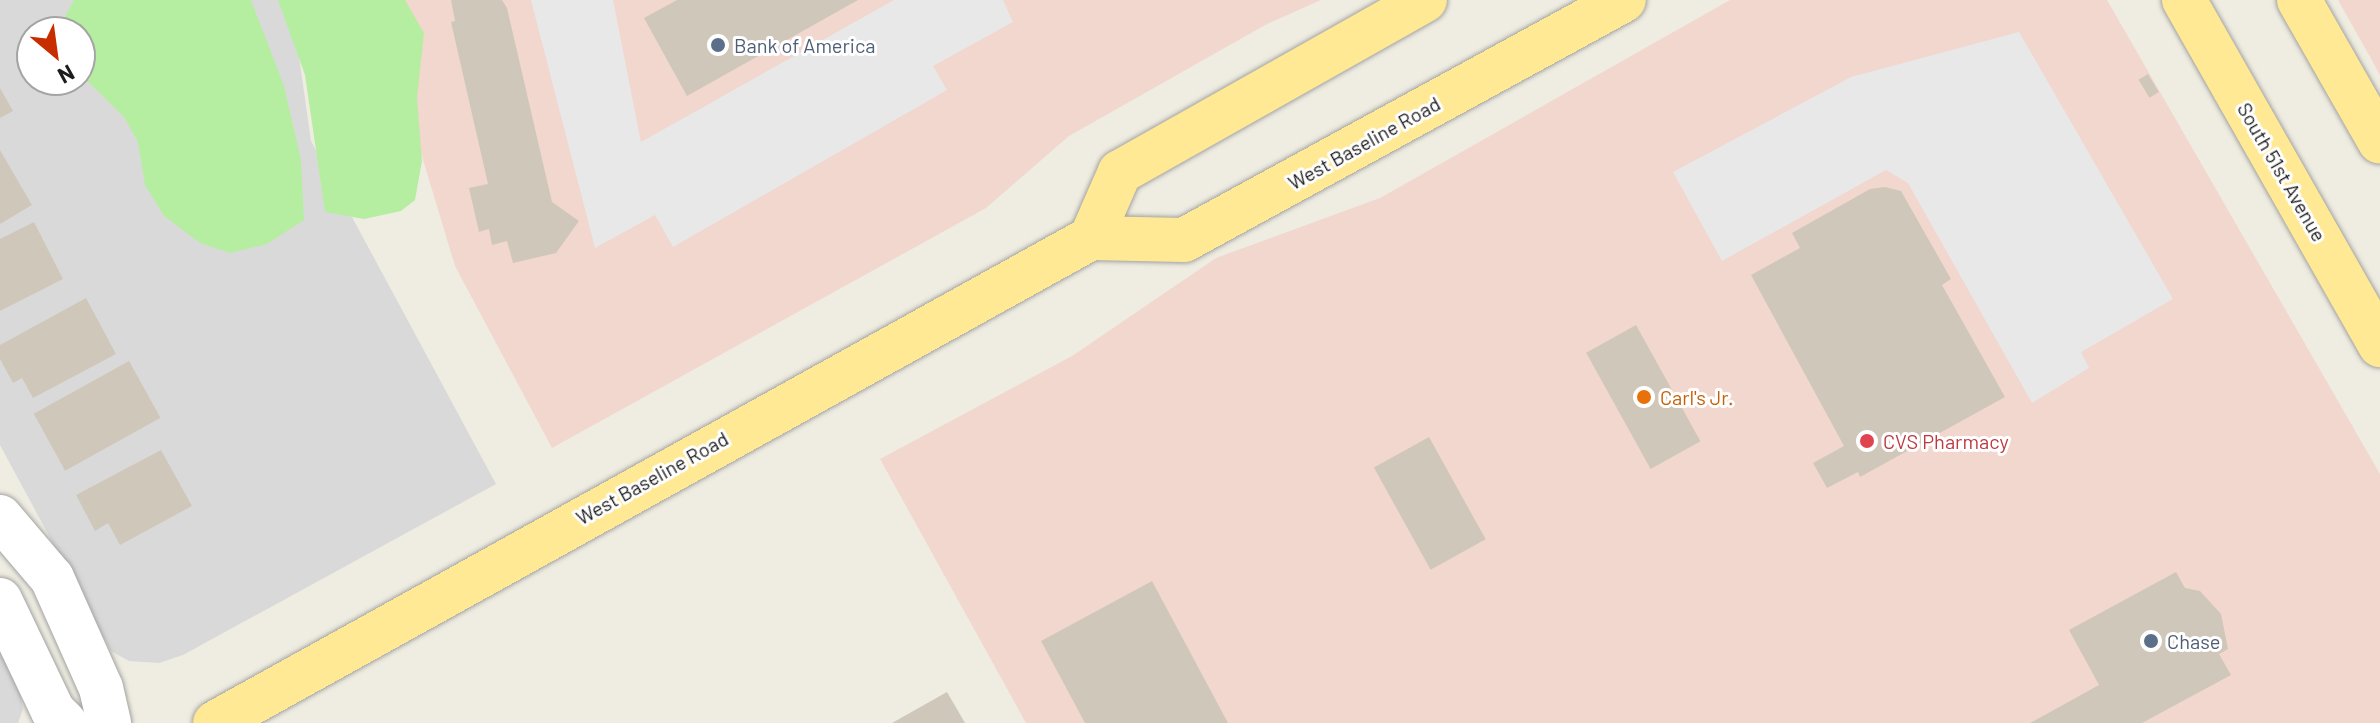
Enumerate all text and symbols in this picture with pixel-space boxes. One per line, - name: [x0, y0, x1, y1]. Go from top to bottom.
- north arrow: [16, 16, 96, 96]
- place label: Bank of America: [734, 33, 876, 57]
- marker: Bank of America: [709, 36, 727, 54]
- text: N: [54, 60, 79, 90]
- street label: West Baseline Road: [1284, 91, 1444, 195]
- street label: South 51st Avenue: [2232, 98, 2332, 246]
- place label: Carl's Jr.: [1660, 385, 1734, 409]
- marker: Carl's Jr.: [1635, 388, 1653, 406]
- street label: West Baseline Road: [572, 426, 732, 530]
- place label: CVS Pharmacy: [1883, 429, 2009, 453]
- marker: CVS Pharmacy: [1858, 432, 1876, 450]
- place label: Chase: [2167, 629, 2220, 653]
- marker: Chase: [2142, 632, 2160, 650]

